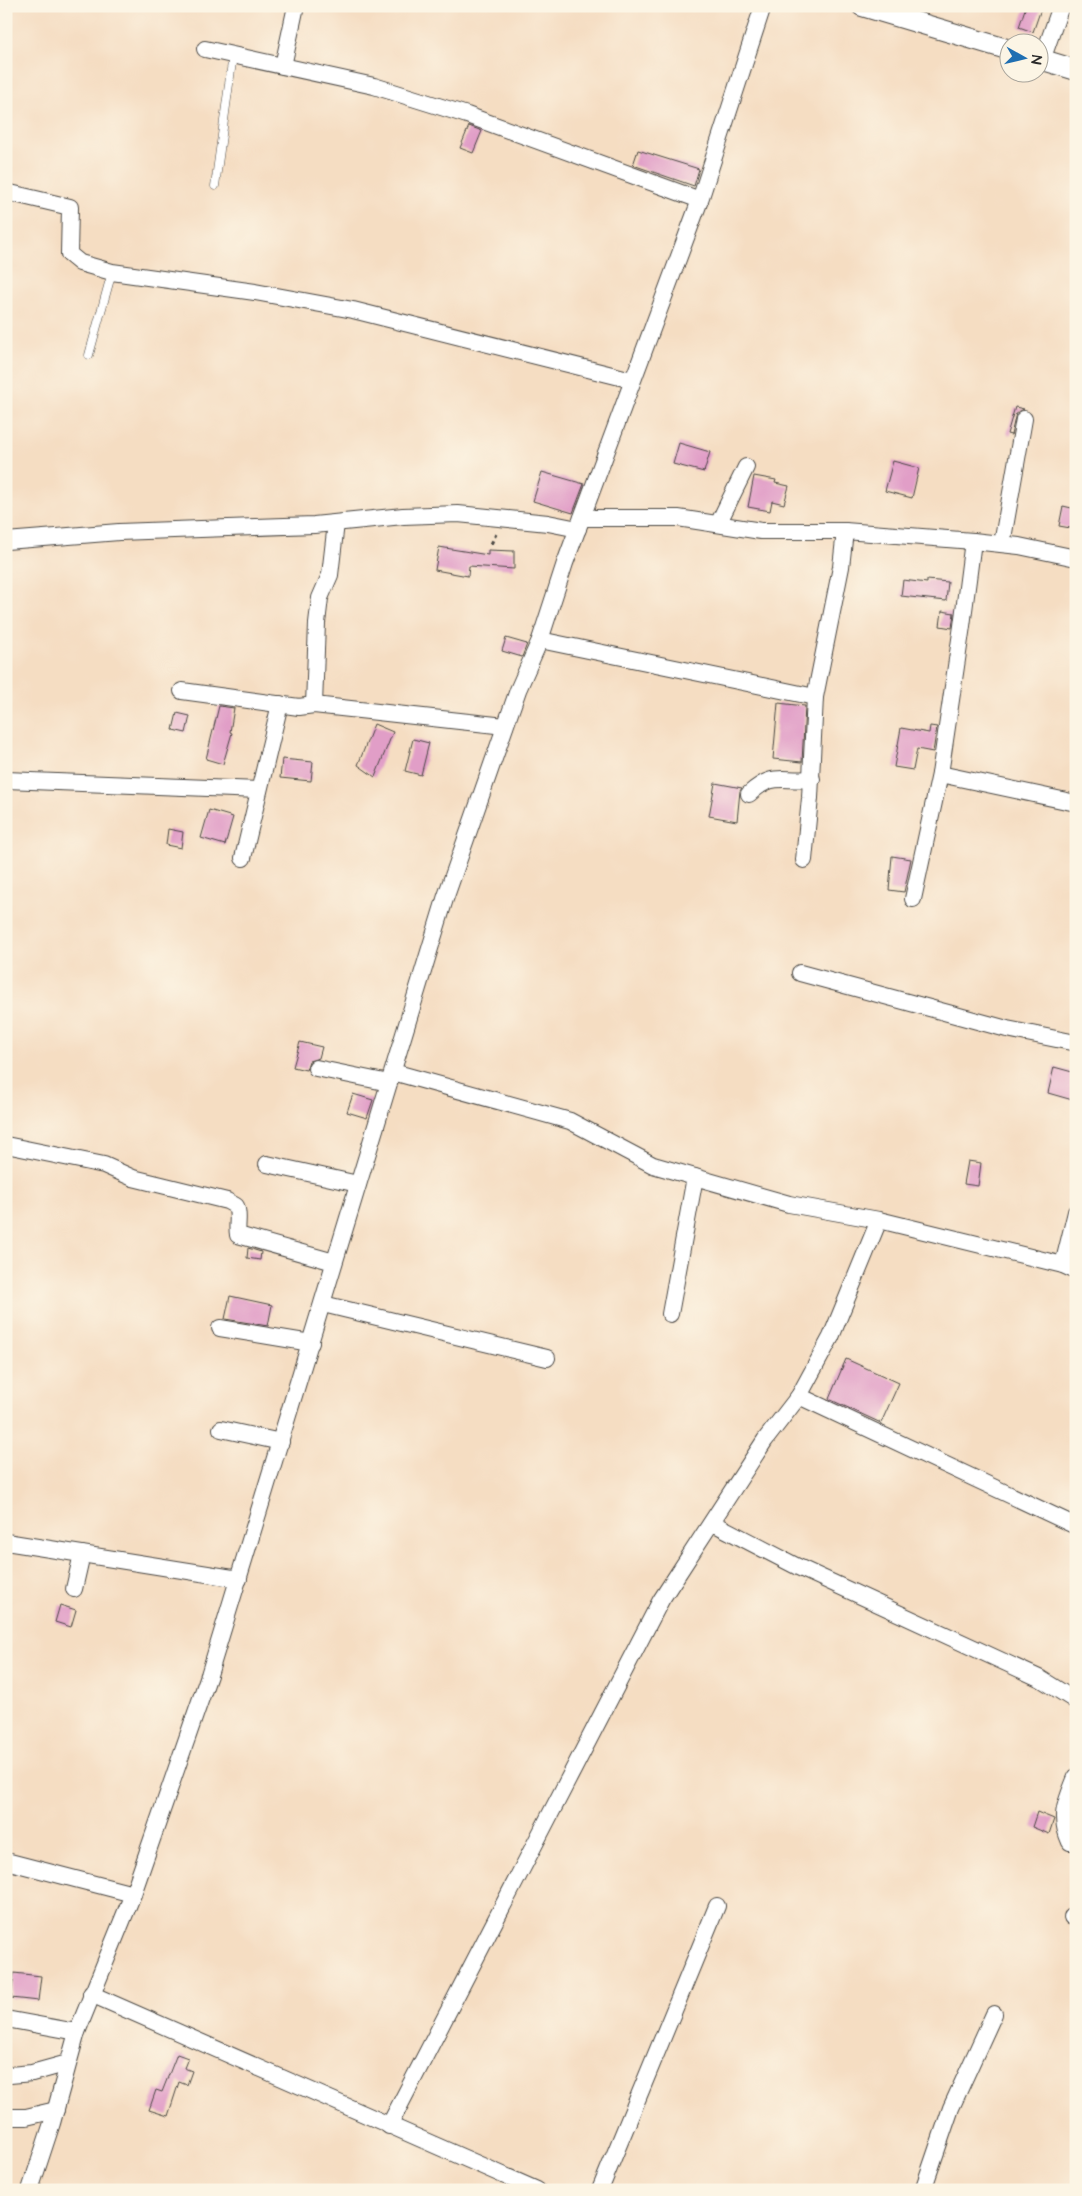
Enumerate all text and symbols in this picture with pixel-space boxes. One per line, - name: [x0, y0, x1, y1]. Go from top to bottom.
- north arrow: [1000, 32, 1050, 82]
- text: N: [1025, 54, 1046, 66]

